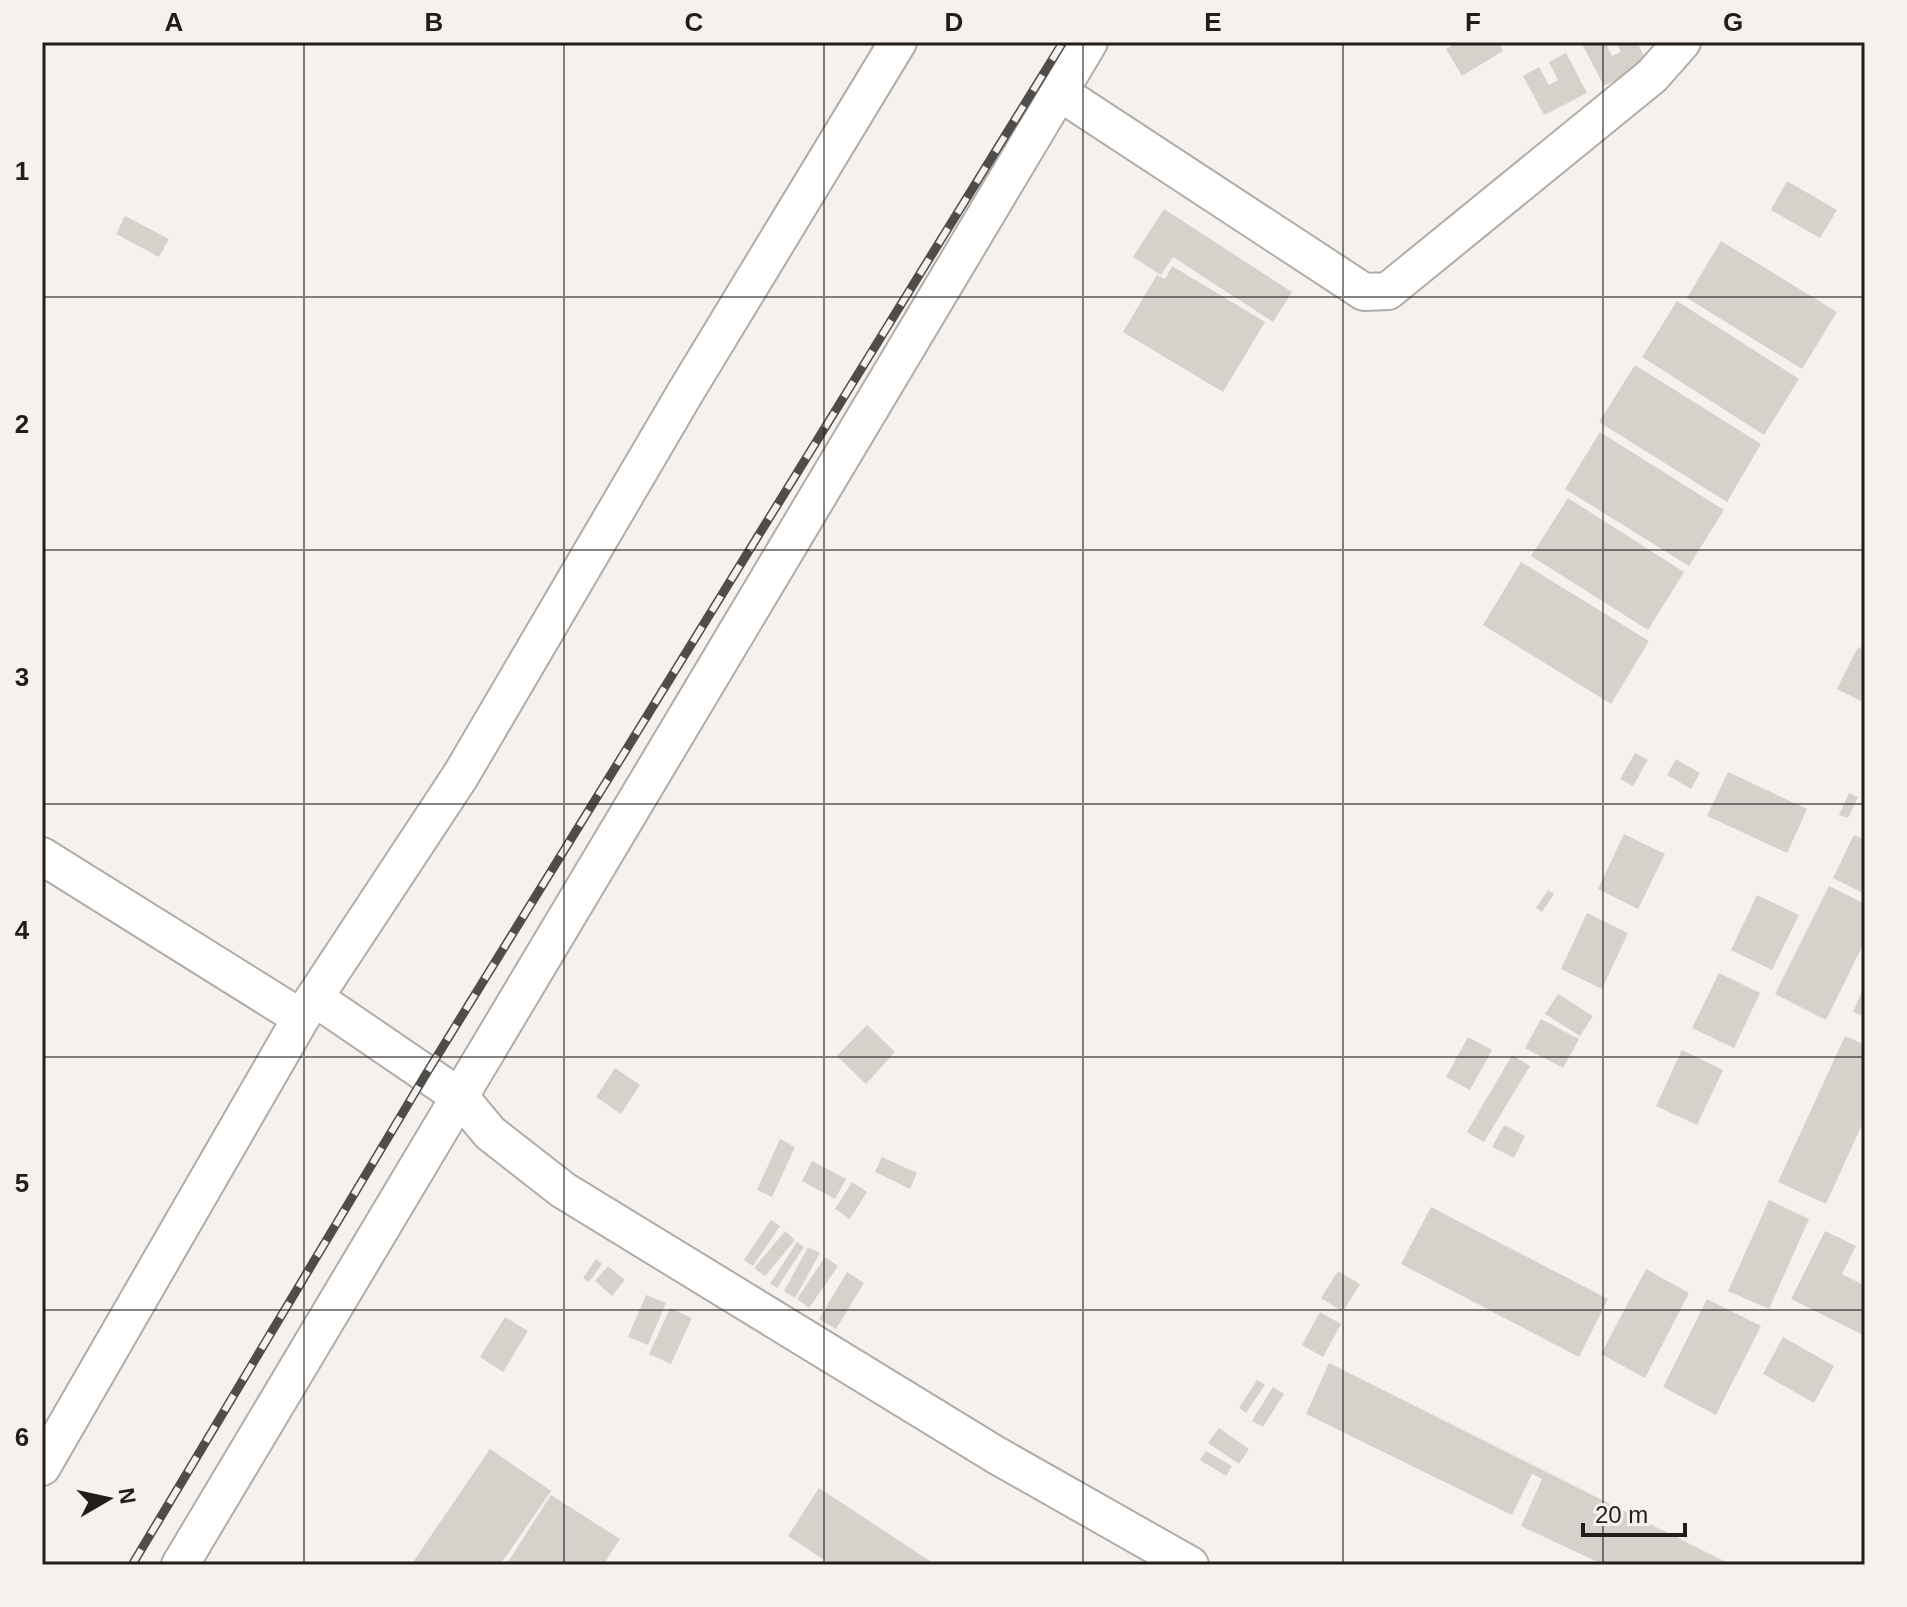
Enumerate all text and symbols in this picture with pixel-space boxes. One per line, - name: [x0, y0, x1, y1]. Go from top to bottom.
- text: A: [165, 7, 184, 37]
- text: B: [425, 7, 443, 37]
- text: C: [685, 7, 704, 37]
- text: D: [945, 7, 963, 37]
- text: E: [1204, 7, 1222, 37]
- text: F: [1465, 7, 1481, 37]
- text: G: [1723, 7, 1743, 37]
- text: 1: [15, 156, 29, 186]
- text: 2: [15, 409, 29, 439]
- text: 3: [15, 662, 29, 692]
- text: 4: [15, 915, 30, 945]
- text: 5: [15, 1168, 29, 1198]
- text: 6: [15, 1422, 29, 1452]
- north arrow: [68, 1459, 148, 1539]
- text: N: [114, 1486, 141, 1506]
- scale bar: [1583, 1487, 1685, 1537]
- text: 20 m: [1595, 1501, 1648, 1528]

